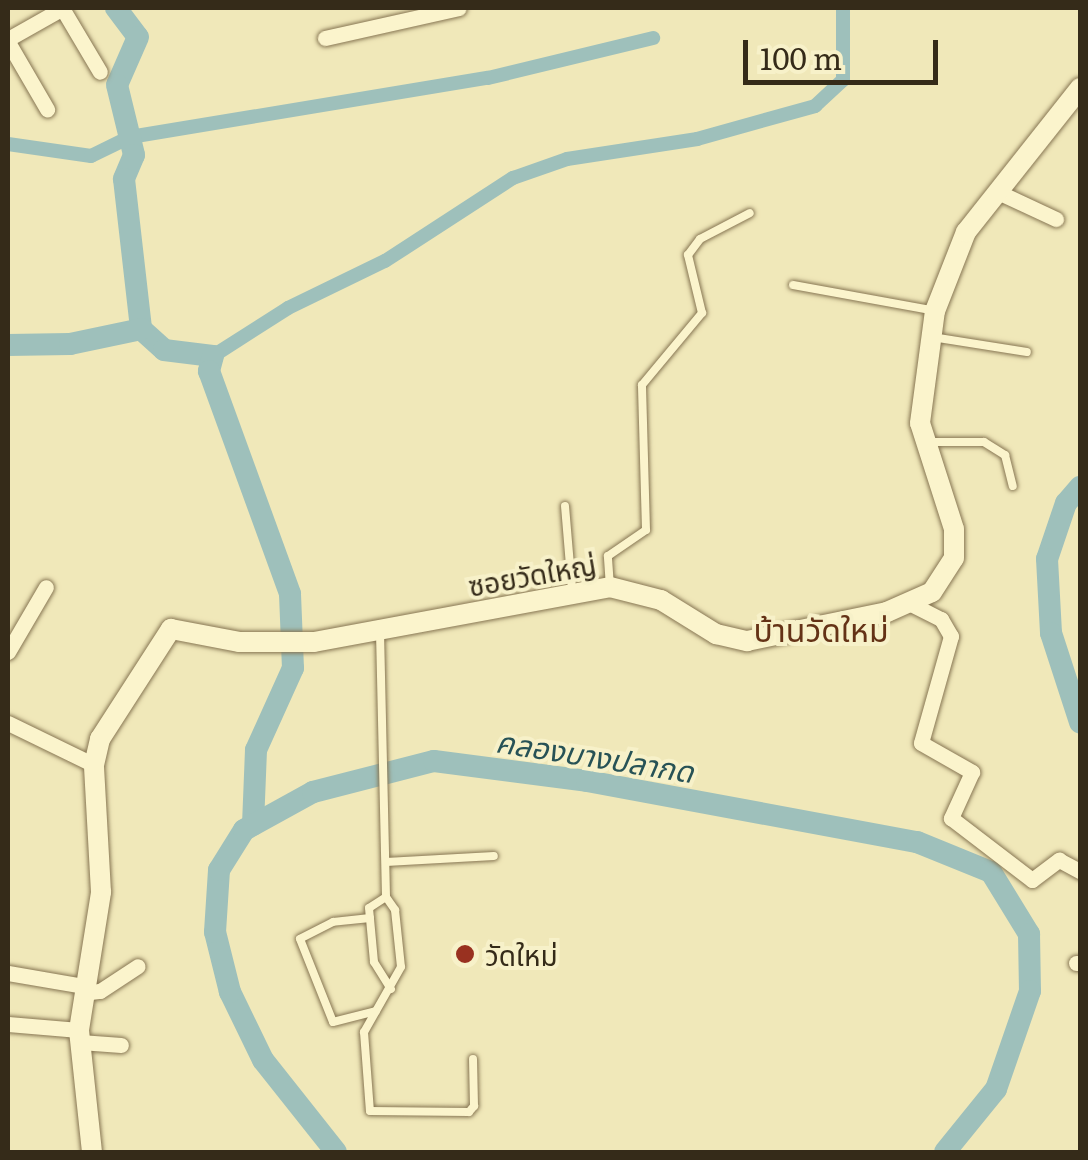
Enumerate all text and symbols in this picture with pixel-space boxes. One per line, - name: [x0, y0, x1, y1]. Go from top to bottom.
- scale bar: [748, 20, 943, 82]
- text: 100 m: [760, 35, 842, 79]
- street label: ซอยวัดใหญ่: [465, 546, 599, 602]
- district label: บ้านวัดใหม่: [753, 609, 889, 647]
- water label: คลองบางปลากด: [494, 722, 696, 788]
- place label: วัดใหม่: [485, 937, 558, 971]
- marker: วัดใหม่: [454, 943, 476, 965]

